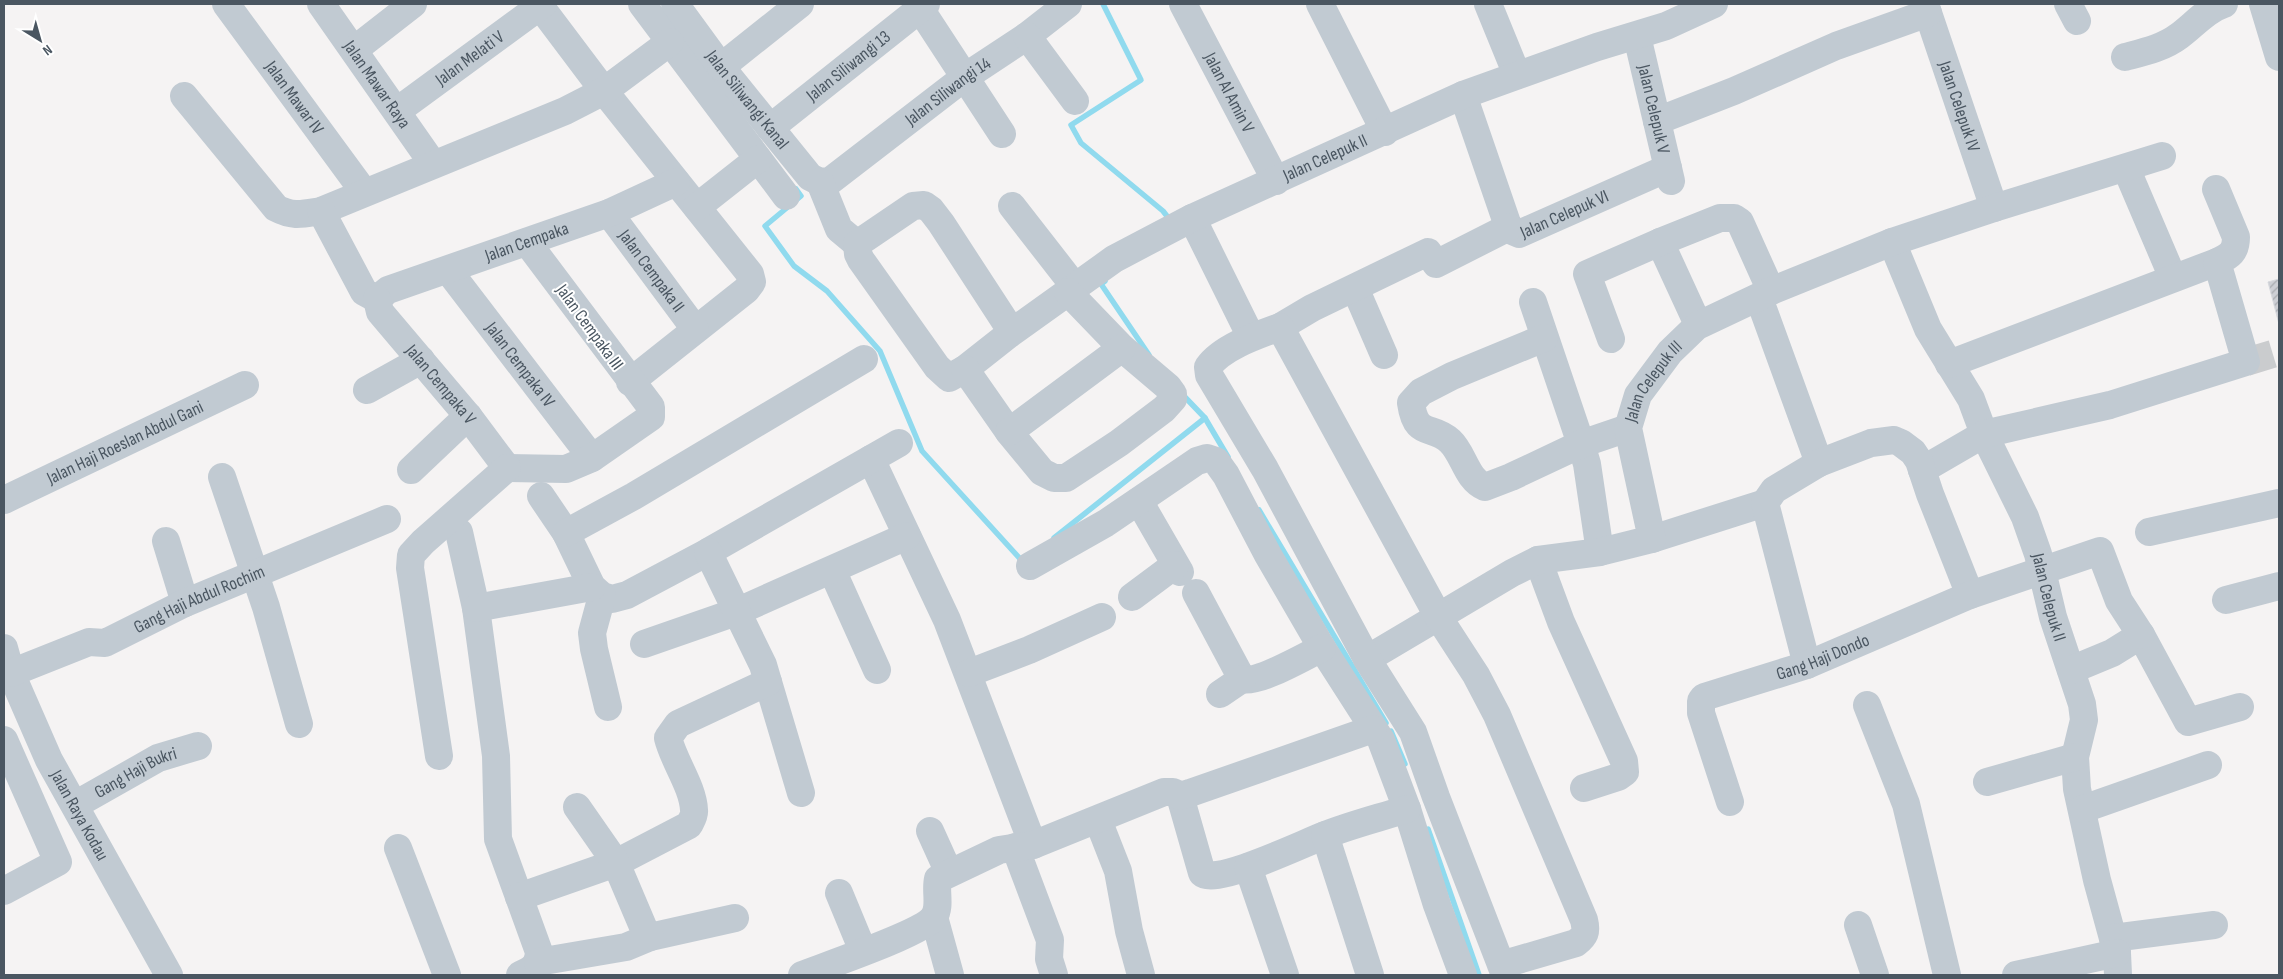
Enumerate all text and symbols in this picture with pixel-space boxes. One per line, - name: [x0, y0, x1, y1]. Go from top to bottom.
- north arrow: [15, 15, 65, 65]
- street label: Jalan Melati V: [431, 26, 508, 91]
- street label: Jalan Siliwangi 13: [802, 26, 895, 107]
- street label: Jalan Mawar Raya: [338, 36, 415, 133]
- text: N: [39, 41, 56, 59]
- street label: Jalan Siliwangi Kanal: [701, 45, 793, 153]
- street label: Jalan Al Amin V: [1199, 48, 1259, 136]
- street label: Jalan Siliwangi 14: [900, 53, 995, 131]
- street label: Jalan Mawar IV: [260, 56, 328, 139]
- street label: Jalan Celepuk IV: [1934, 57, 1984, 155]
- street label: Jalan Celepuk V: [1633, 62, 1674, 156]
- street label: Jalan Celepuk II: [1279, 130, 1371, 187]
- street label: Jalan Celepuk VI: [1516, 186, 1612, 244]
- street label: Jalan Cempaka: [481, 218, 571, 267]
- street label: Jalan Cempaka II: [613, 225, 689, 316]
- street label: Jalan Cempaka III: [551, 280, 628, 374]
- street label: Jalan Cempaka IV: [480, 317, 559, 412]
- street label: Jalan Celepuk III: [1620, 336, 1687, 426]
- street label: Jalan Cempaka V: [400, 340, 480, 429]
- street label: Jalan Haji Roeslan Abdul Gani: [43, 396, 207, 489]
- street label: Jalan Celepuk II: [2027, 550, 2070, 644]
- street label: Gang Haji Abdul Rochim: [130, 561, 268, 638]
- street label: Gang Haji Dondo: [1774, 630, 1873, 685]
- street label: Gang Haji Bukri: [91, 743, 179, 803]
- street label: Jalan Raya Kodau: [45, 766, 113, 864]

